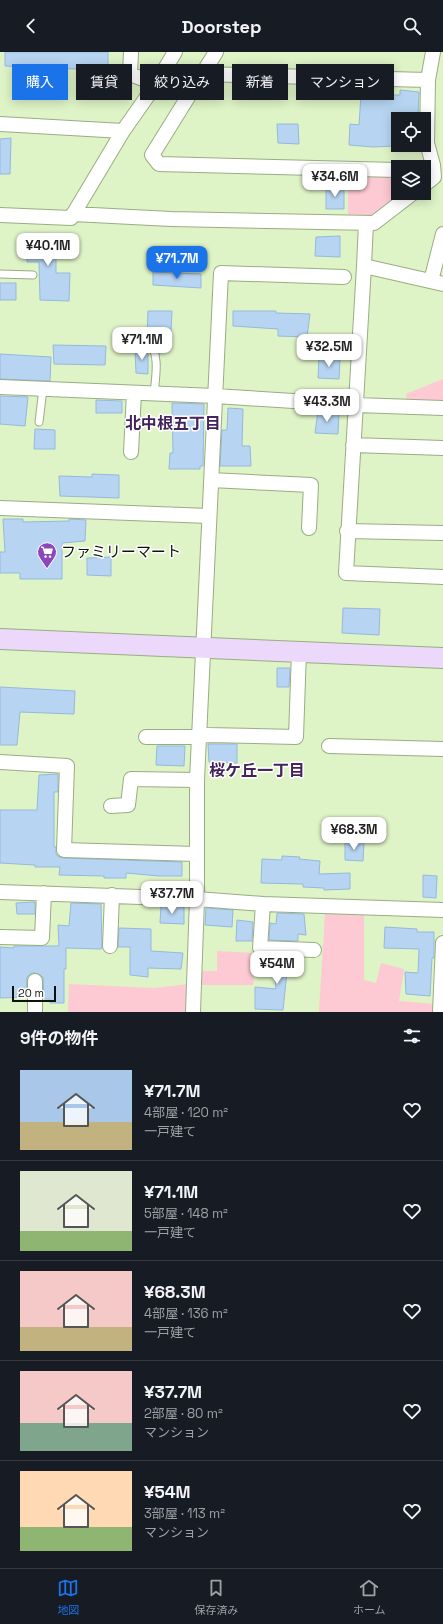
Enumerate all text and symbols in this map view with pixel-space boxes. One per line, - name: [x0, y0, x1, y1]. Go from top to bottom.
- icon: back: [20, 15, 42, 37]
- text: Doorstep: [182, 15, 261, 38]
- icon: search: [401, 15, 423, 37]
- chip: 購入: [12, 64, 68, 100]
- chip: 賃貸: [76, 64, 132, 100]
- chip: 絞り込み: [140, 64, 224, 100]
- chip: 新着: [232, 64, 288, 100]
- chip: マンション: [296, 64, 394, 100]
- map controls: [391, 112, 431, 200]
- button: locate: [391, 112, 431, 152]
- button: layers: [391, 160, 431, 200]
- pin: ¥34.6M: [302, 164, 368, 198]
- text: ¥34.6M: [311, 168, 359, 185]
- pin: ¥40.1M: [15, 233, 81, 267]
- text: ¥40.1M: [25, 237, 71, 254]
- pin: ¥71.7M: [144, 246, 210, 280]
- text: ¥71.7M: [155, 250, 199, 267]
- pin: ¥71.1M: [109, 327, 175, 361]
- text: ¥71.1M: [121, 331, 163, 348]
- pin: ¥32.5M: [296, 334, 362, 368]
- text: ¥32.5M: [306, 338, 352, 355]
- pin: ¥43.3M: [294, 389, 360, 423]
- text: ¥43.3M: [303, 393, 351, 410]
- district label: 北中根五丁目: [125, 413, 221, 434]
- supermarket icon: ファミリーマート: [36, 541, 58, 569]
- place label: ファミリーマート: [61, 542, 181, 561]
- district label: 桜ケ丘一丁目: [209, 760, 305, 781]
- pin: ¥68.3M: [321, 817, 387, 851]
- text: ¥68.3M: [330, 821, 378, 838]
- pin: ¥37.7M: [139, 881, 205, 915]
- text: ¥37.7M: [150, 885, 194, 902]
- pin: ¥54M: [253, 951, 301, 985]
- text: ¥54M: [259, 955, 295, 972]
- scale bar: [12, 984, 56, 1003]
- text: 20 m: [18, 986, 44, 1000]
- icon: filters: [401, 1025, 423, 1047]
- text: 9件の物件: [20, 1027, 99, 1049]
- text: ¥71.7M: [144, 1080, 200, 1102]
- icon: home: [52, 1086, 100, 1134]
- icon: heart: [401, 1099, 423, 1121]
- text: 4部屋 · 120 m²: [144, 1104, 228, 1121]
- text: 一戸建て: [144, 1123, 196, 1140]
- text: ¥71.1M: [144, 1181, 198, 1203]
- icon: home: [52, 1187, 100, 1235]
- icon: heart: [401, 1200, 423, 1222]
- text: 5部屋 · 148 m²: [144, 1205, 228, 1222]
- text: 一戸建て: [144, 1224, 196, 1241]
- text: ¥68.3M: [144, 1281, 206, 1303]
- icon: home: [52, 1287, 100, 1335]
- icon: heart: [401, 1300, 423, 1322]
- text: 4部屋 · 136 m²: [144, 1305, 228, 1322]
- text: 一戸建て: [144, 1324, 196, 1341]
- text: ¥37.7M: [144, 1381, 202, 1403]
- icon: home: [52, 1387, 100, 1435]
- icon: heart: [401, 1400, 423, 1422]
- text: 2部屋 · 80 m²: [144, 1405, 223, 1422]
- text: マンション: [144, 1424, 209, 1441]
- text: ¥54M: [144, 1481, 191, 1503]
- icon: home: [52, 1487, 100, 1535]
- icon: heart: [401, 1500, 423, 1522]
- text: 3部屋 · 113 m²: [144, 1505, 225, 1522]
- text: マンション: [144, 1524, 209, 1541]
- tab: 地図: [57, 1577, 79, 1617]
- tab: 保存済み: [194, 1577, 238, 1617]
- tab: ホーム: [353, 1577, 386, 1617]

